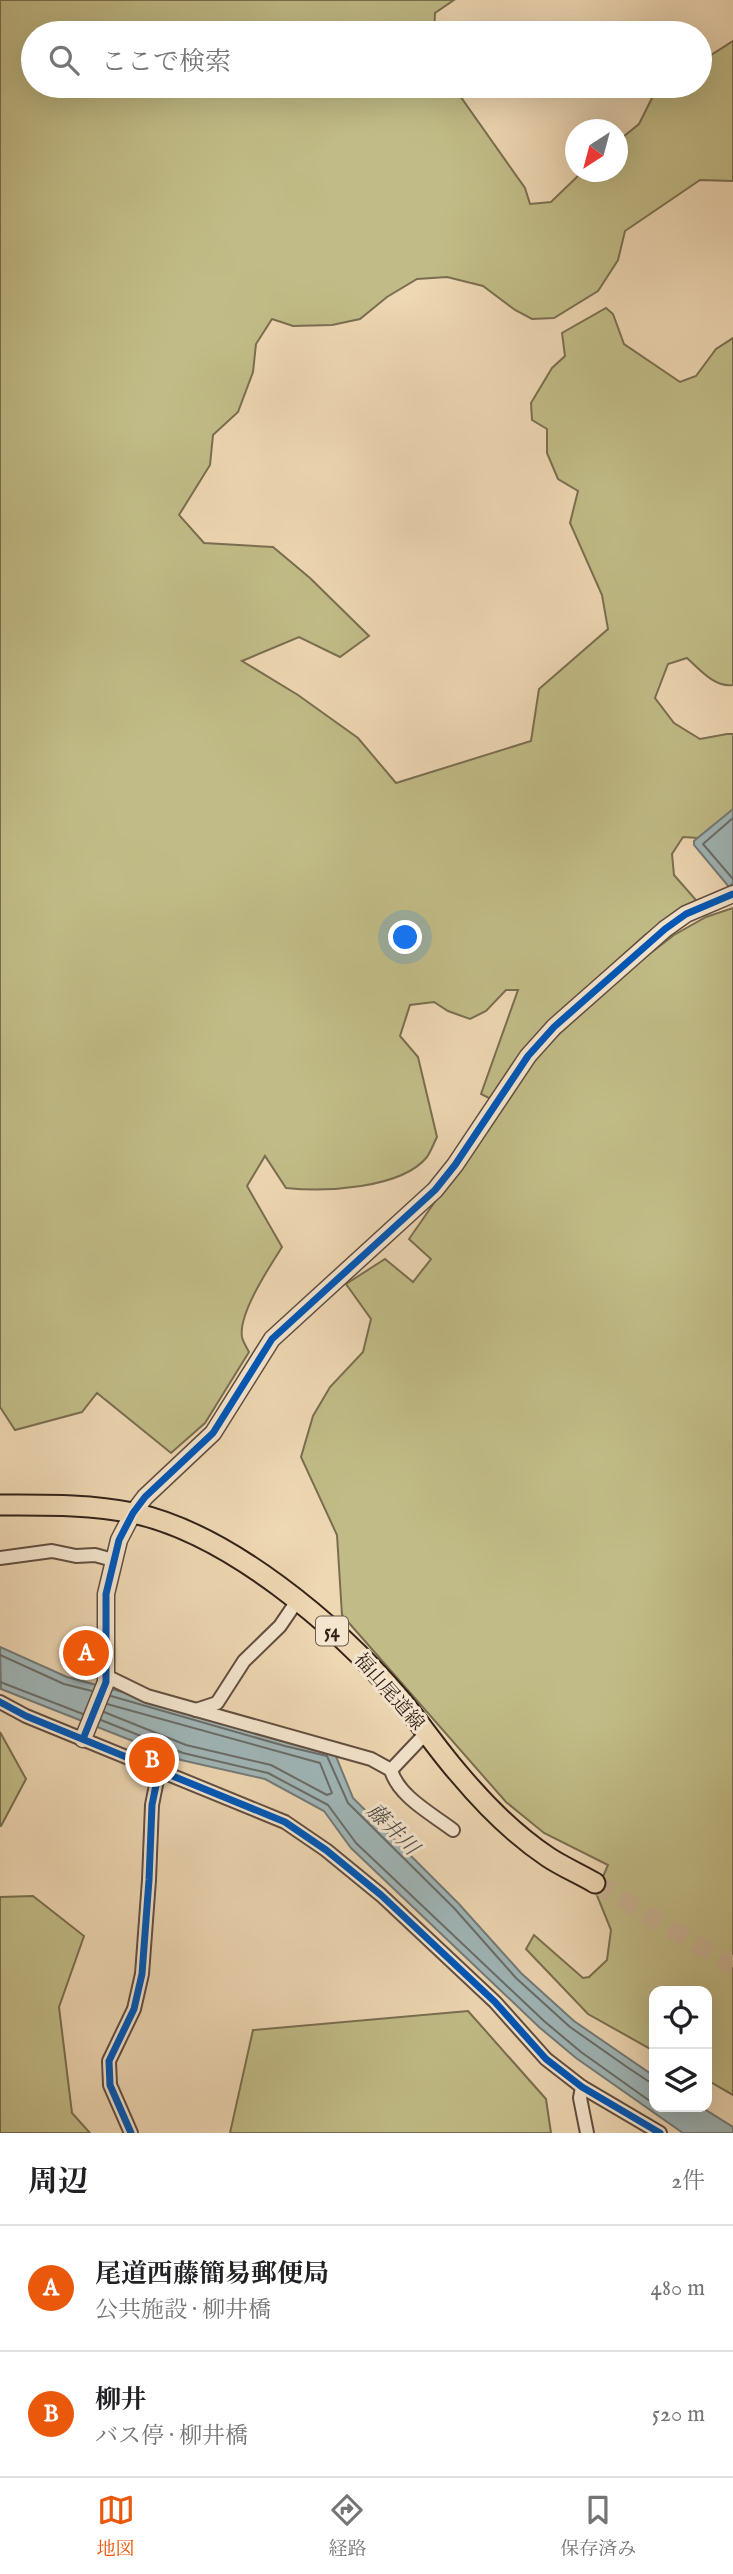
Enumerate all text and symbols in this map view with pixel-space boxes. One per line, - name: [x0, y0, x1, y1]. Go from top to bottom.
- search box: [21, 21, 712, 98]
- icon: search: [45, 41, 83, 79]
- text: ここで検索: [101, 46, 231, 79]
- north arrow: [565, 119, 628, 182]
- your location: [388, 920, 422, 954]
- road number: 54: [316, 1616, 348, 1646]
- pin: A: [63, 1627, 109, 1679]
- street label: 福山尾道線: [348, 1649, 429, 1736]
- pin: B: [129, 1734, 175, 1786]
- water label: 藤井川: [360, 1798, 425, 1863]
- map controls: [649, 1986, 712, 2112]
- button: locate: [649, 1986, 712, 2049]
- button: layers: [649, 2049, 712, 2112]
- text: 周辺: [28, 2164, 88, 2202]
- text: 2件: [671, 2167, 705, 2196]
- text: 尾道西藤簡易郵便局: [95, 2258, 329, 2291]
- text: A: [43, 2274, 59, 2303]
- text: 480 m: [651, 2274, 705, 2303]
- text: 公共施設 · 柳井橋: [95, 2296, 271, 2325]
- text: 柳井: [95, 2384, 147, 2417]
- text: B: [43, 2400, 59, 2429]
- text: 520 m: [652, 2400, 705, 2429]
- text: バス停 · 柳井橋: [95, 2422, 248, 2451]
- tab: 地図: [97, 2491, 135, 2562]
- tab: 経路: [328, 2491, 366, 2562]
- tab: 保存済み: [560, 2491, 636, 2562]

